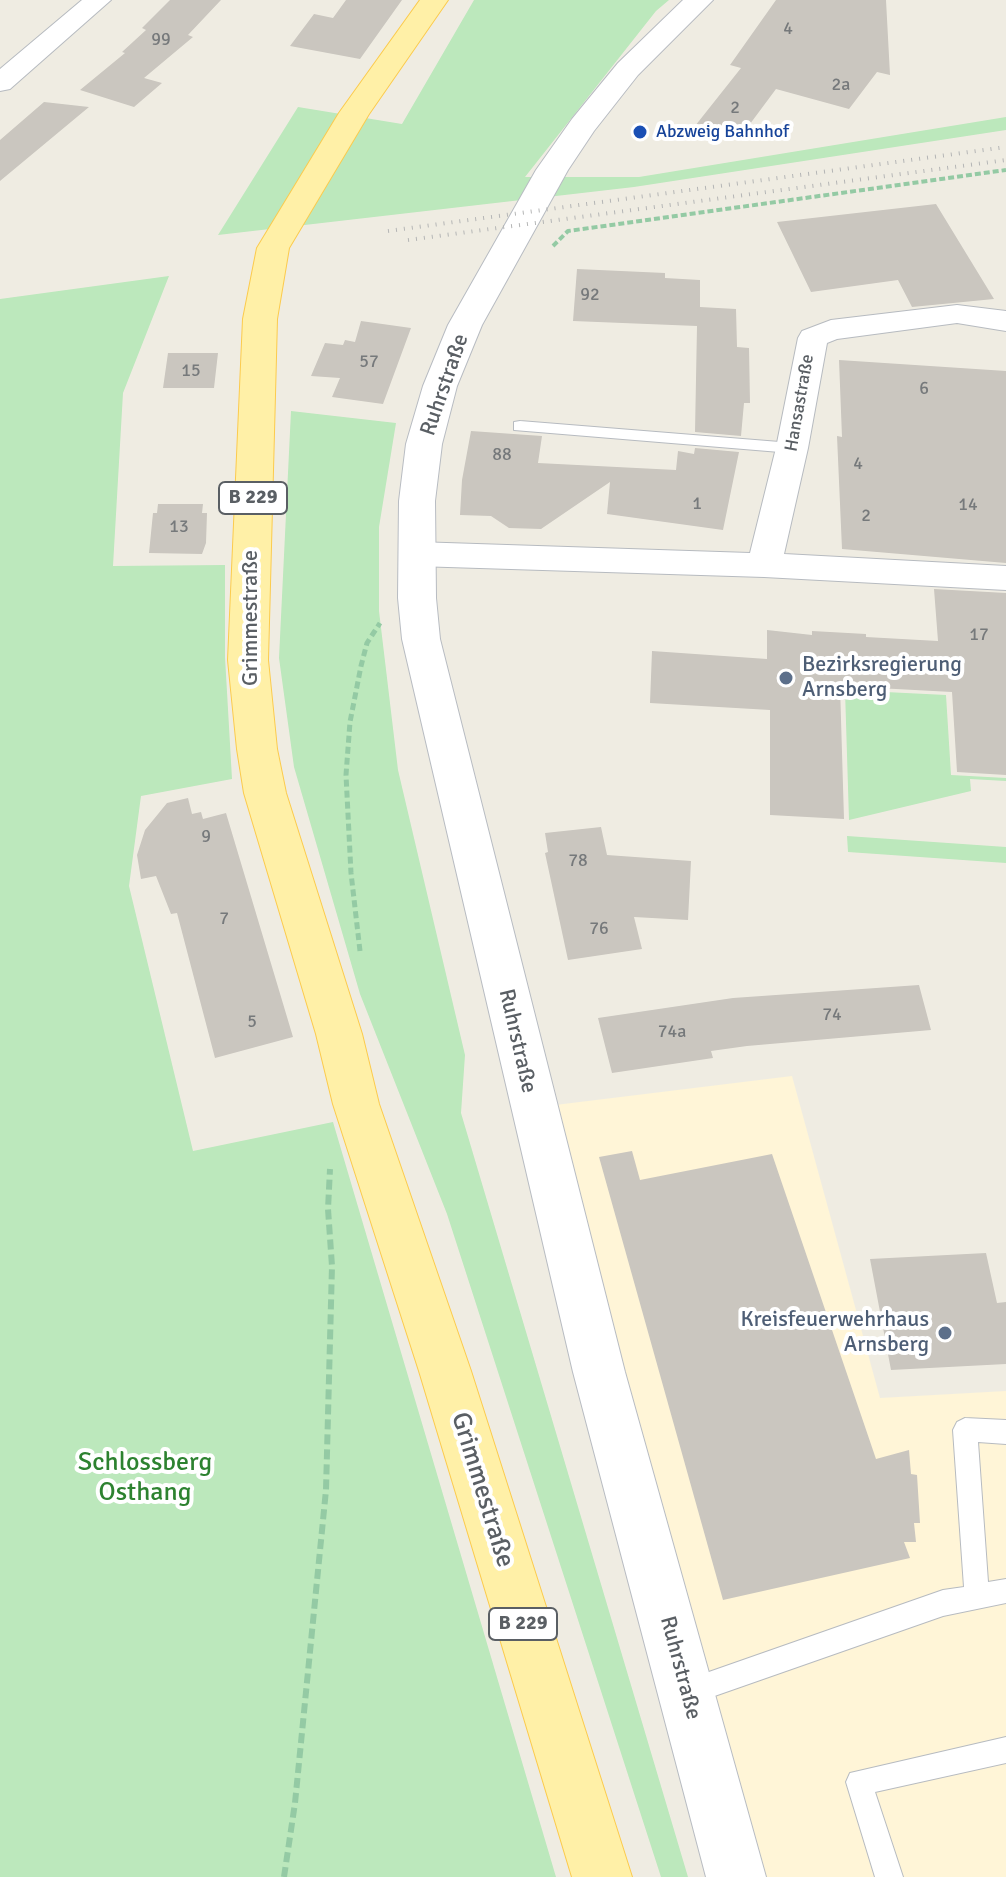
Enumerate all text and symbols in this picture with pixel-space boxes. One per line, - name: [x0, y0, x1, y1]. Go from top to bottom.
- house number: 4: [783, 18, 793, 40]
- house number: 99: [151, 29, 171, 51]
- house number: 2a: [832, 74, 850, 96]
- house number: 2: [730, 97, 740, 119]
- place label: Abzweig Bahnhof: [656, 121, 789, 143]
- marker: Abzweig Bahnhof: [631, 123, 649, 141]
- house number: 92: [580, 284, 600, 306]
- street label: Ruhrstraße: [415, 331, 475, 439]
- house number: 57: [359, 351, 379, 373]
- street label: Hansastraße: [781, 353, 819, 453]
- house number: 15: [181, 360, 201, 382]
- house number: 6: [919, 378, 929, 400]
- house number: 88: [492, 444, 512, 466]
- house number: 4: [853, 453, 863, 475]
- road number: B 229: [219, 482, 287, 514]
- house number: 1: [692, 493, 702, 515]
- house number: 14: [958, 494, 978, 516]
- house number: 2: [861, 505, 871, 527]
- house number: 13: [169, 516, 189, 538]
- street label: Grimmestraße: [238, 550, 264, 686]
- house number: 17: [969, 624, 989, 646]
- place label: Bezirksregierung Arnsberg: [802, 652, 962, 704]
- marker: Bezirksregierung Arnsberg: [777, 669, 795, 687]
- house number: 9: [201, 826, 211, 848]
- house number: 78: [568, 850, 588, 872]
- house number: 7: [219, 908, 229, 930]
- house number: 76: [589, 918, 609, 940]
- street label: Ruhrstraße: [492, 986, 542, 1096]
- house number: 74: [822, 1004, 842, 1026]
- house number: 5: [247, 1011, 257, 1033]
- house number: 74a: [658, 1021, 686, 1043]
- place label: Kreisfeuerwehrhaus Arnsberg: [740, 1307, 929, 1358]
- marker: Kreisfeuerwehrhaus Arnsberg: [936, 1324, 954, 1342]
- street label: Grimmestraße: [444, 1409, 520, 1571]
- park label: Schlossberg Osthang: [78, 1447, 212, 1508]
- road number: B 229: [489, 1608, 557, 1640]
- street label: Ruhrstraße: [654, 1613, 706, 1723]

